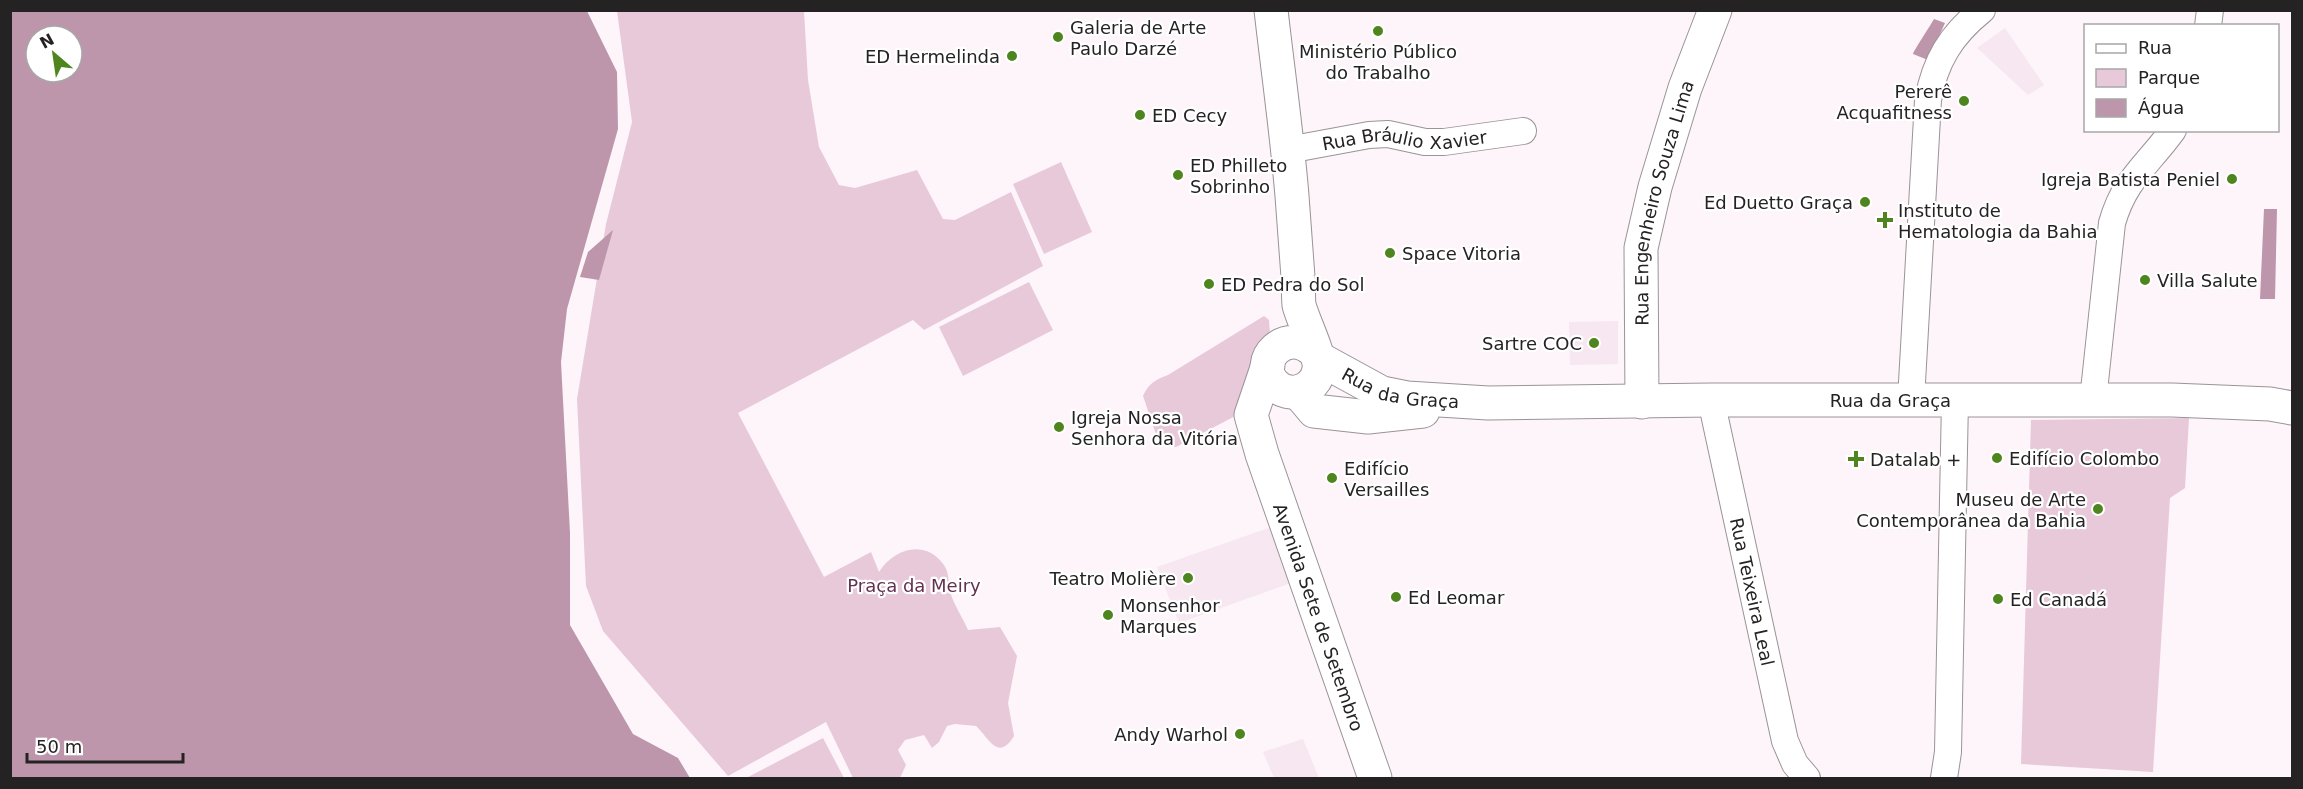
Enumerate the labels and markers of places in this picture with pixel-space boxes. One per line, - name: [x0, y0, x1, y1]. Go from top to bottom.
- place label: Galeria de Arte Paulo Darzé: [1070, 17, 1206, 59]
- marker: Ministério Público do Trabalho: [1371, 24, 1385, 38]
- marker: Galeria de Arte Paulo Darzé: [1051, 30, 1065, 44]
- place label: Ministério Público do Trabalho: [1299, 41, 1457, 83]
- place label: ED Hermelinda: [865, 46, 1000, 67]
- marker: ED Hermelinda: [1005, 49, 1019, 63]
- place label: Pererê Acquafitness: [1837, 81, 1952, 123]
- marker: Pererê Acquafitness: [1957, 94, 1971, 108]
- place label: ED Cecy: [1152, 105, 1227, 126]
- marker: ED Cecy: [1133, 108, 1147, 122]
- place label: ED Philleto Sobrinho: [1190, 155, 1287, 197]
- marker: ED Philleto Sobrinho: [1171, 168, 1185, 182]
- place label: Igreja Batista Peniel: [2041, 169, 2220, 190]
- marker: Igreja Batista Peniel: [2225, 172, 2239, 186]
- place label: Ed Duetto Graça: [1704, 192, 1853, 213]
- marker: Ed Duetto Graça: [1858, 195, 1872, 209]
- place label: Instituto de Hematologia da Bahia: [1898, 200, 2097, 242]
- marker: Instituto de Hematologia da Bahia: [1876, 211, 1894, 229]
- place label: Space Vitoria: [1402, 243, 1521, 264]
- marker: Space Vitoria: [1383, 246, 1397, 260]
- place label: Villa Salute: [2157, 270, 2258, 291]
- marker: Villa Salute: [2138, 273, 2152, 287]
- place label: ED Pedra do Sol: [1221, 274, 1364, 295]
- marker: ED Pedra do Sol: [1202, 277, 1216, 291]
- place label: Sartre COC: [1482, 333, 1582, 354]
- marker: Sartre COC: [1587, 336, 1601, 350]
- place label: Igreja Nossa Senhora da Vitória: [1071, 407, 1238, 449]
- marker: Igreja Nossa Senhora da Vitória: [1052, 420, 1066, 434]
- place label: Edifício Colombo: [2009, 448, 2159, 469]
- place label: Datalab +: [1870, 449, 1961, 470]
- marker: Datalab +: [1847, 450, 1865, 468]
- marker: Edifício Colombo: [1990, 451, 2004, 465]
- place label: Edifício Versailles: [1344, 458, 1429, 500]
- marker: Edifício Versailles: [1325, 471, 1339, 485]
- place label: Museu de Arte Contemporânea da Bahia: [1856, 489, 2086, 531]
- marker: Museu de Arte Contemporânea da Bahia: [2091, 502, 2105, 516]
- place label: Teatro Molière: [1048, 568, 1176, 589]
- marker: Teatro Molière: [1181, 571, 1195, 585]
- place label: Ed Leomar: [1408, 587, 1505, 608]
- place label: Ed Canadá: [2010, 589, 2107, 610]
- marker: Ed Leomar: [1389, 590, 1403, 604]
- marker: Ed Canadá: [1991, 592, 2005, 606]
- place label: Monsenhor Marques: [1120, 595, 1220, 637]
- marker: Monsenhor Marques: [1101, 608, 1115, 622]
- place label: Andy Warhol: [1114, 724, 1228, 745]
- marker: Andy Warhol: [1233, 727, 1247, 741]

